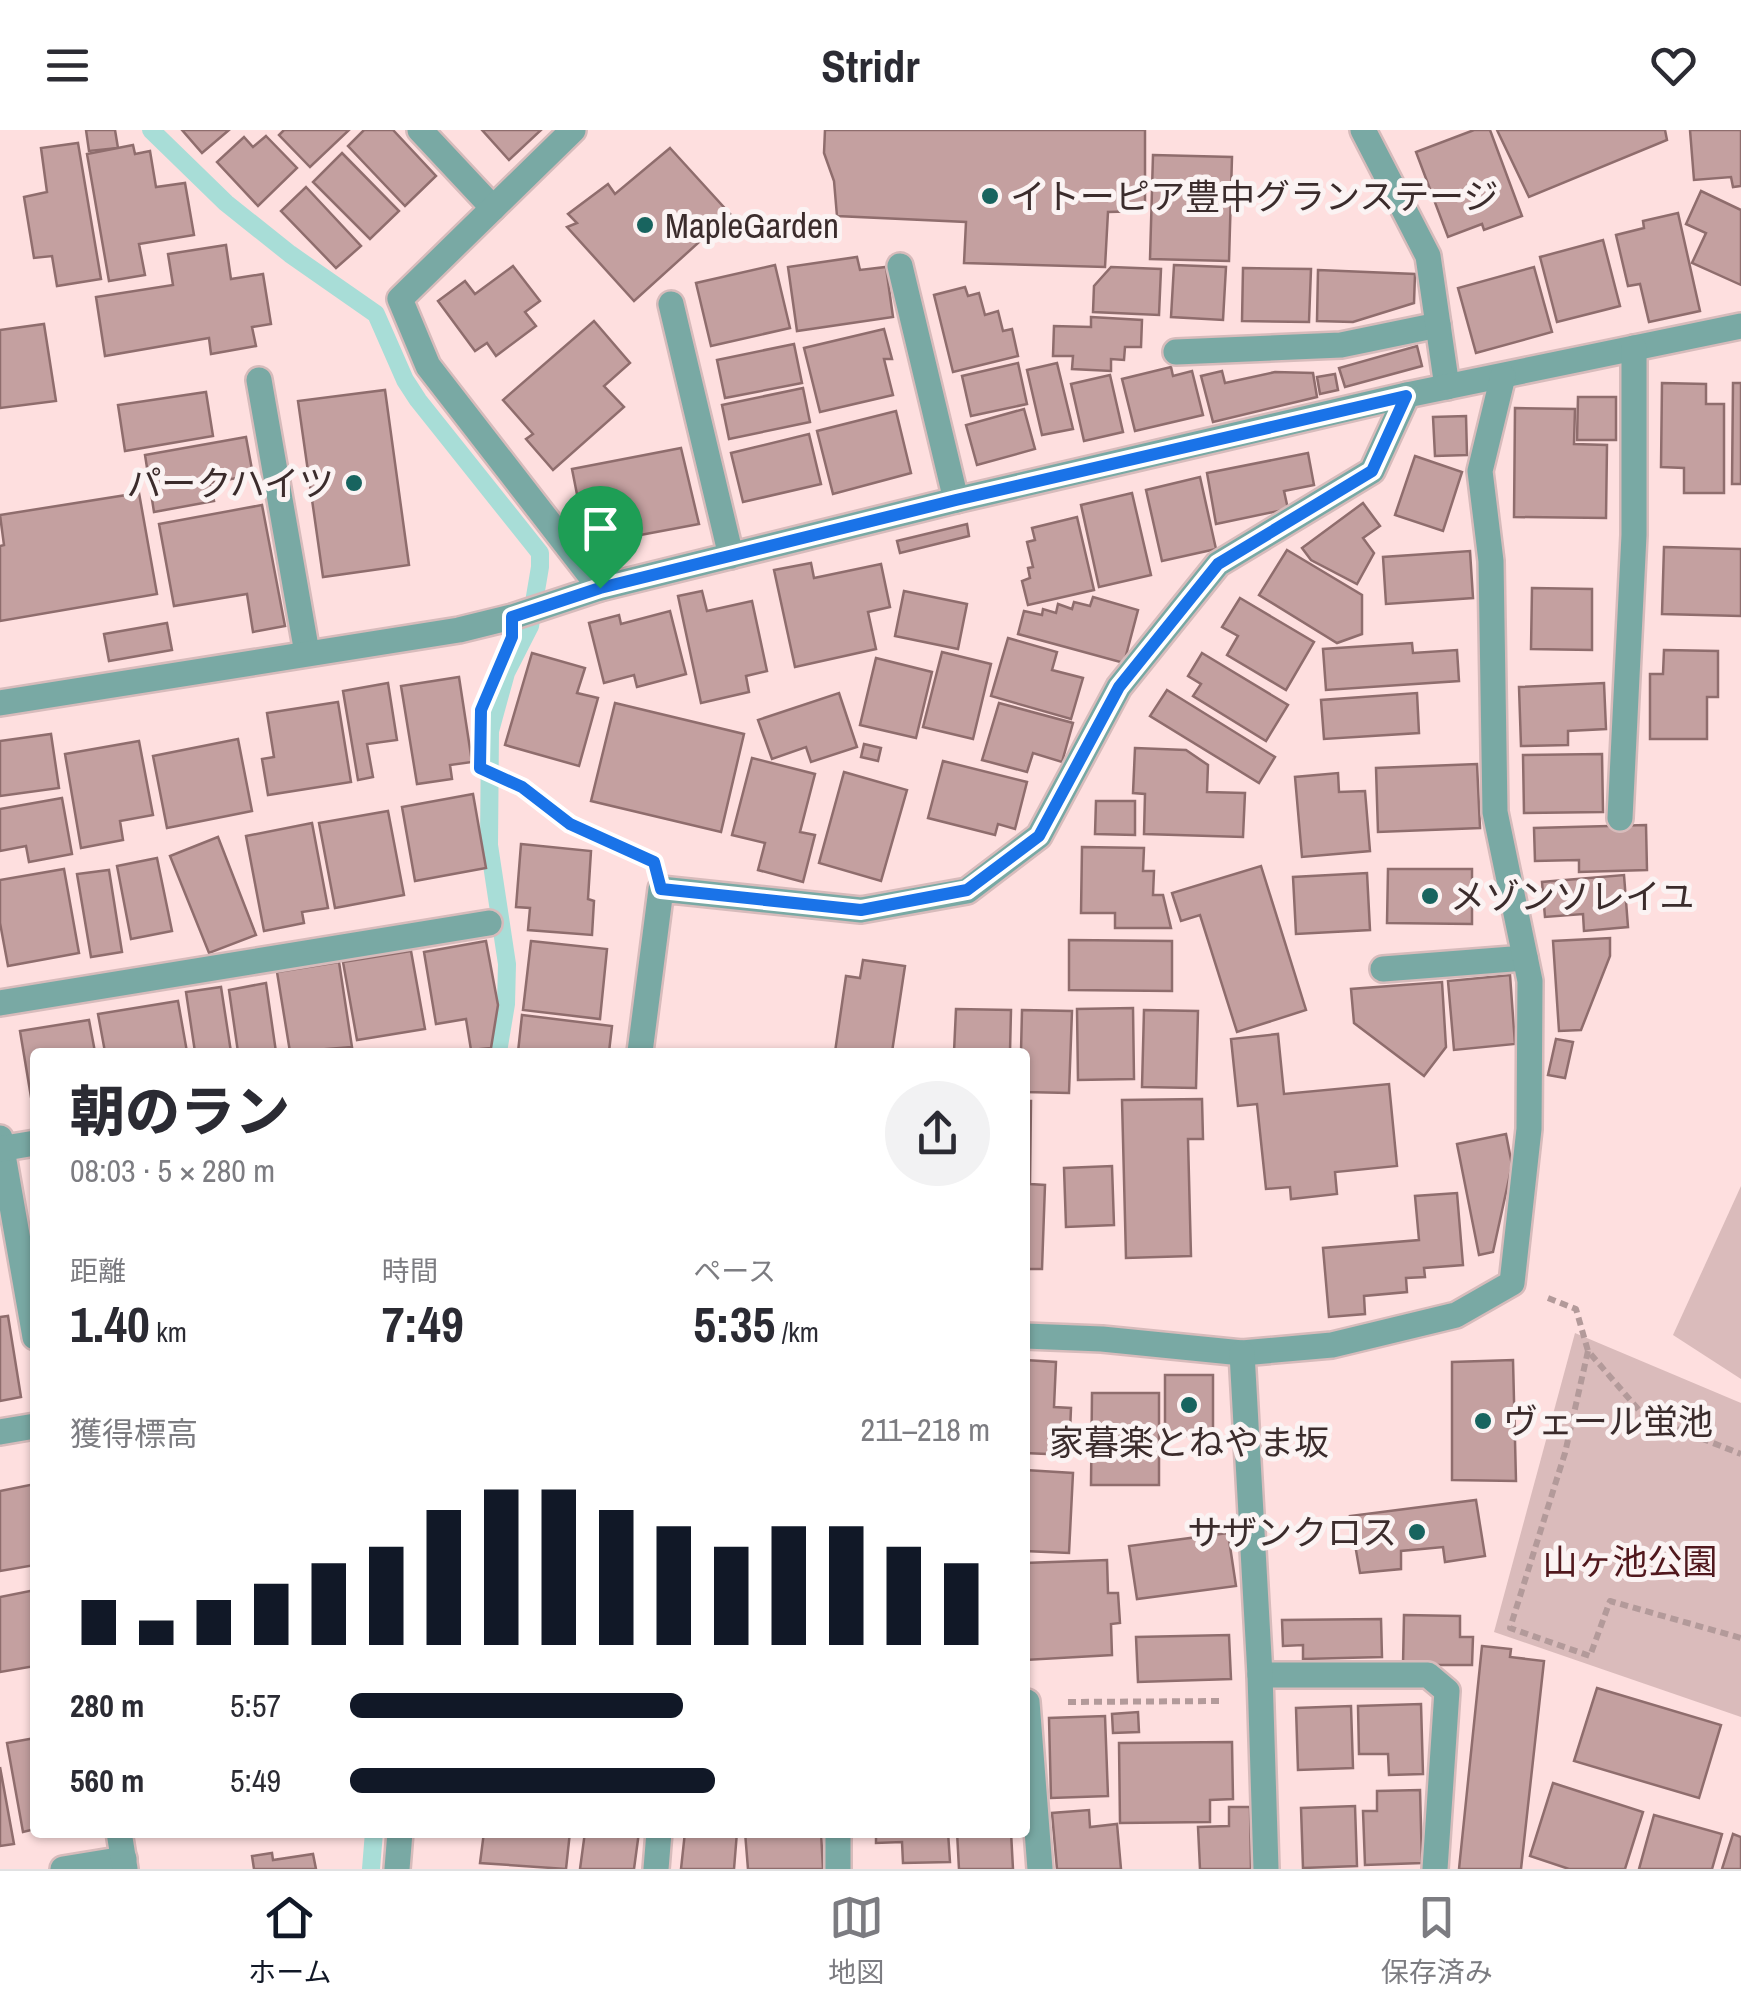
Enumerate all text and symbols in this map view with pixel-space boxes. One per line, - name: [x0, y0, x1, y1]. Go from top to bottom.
- text: Stridr: [821, 35, 920, 96]
- icon: menu: [40, 38, 95, 93]
- icon: heart: [1646, 38, 1701, 93]
- place label: イトーピア豊中グランステージ: [1010, 173, 1499, 220]
- marker: イトーピア豊中グランステージ: [979, 185, 1001, 207]
- place label: MapleGarden: [665, 202, 839, 249]
- marker: MapleGarden: [634, 214, 656, 236]
- place label: パークハイツ: [126, 460, 334, 507]
- marker: パークハイツ: [343, 472, 365, 494]
- pin: [558, 486, 643, 589]
- icon: arrive: [573, 501, 628, 556]
- place label: メゾンソレイユ: [1450, 873, 1694, 920]
- marker: メゾンソレイユ: [1419, 885, 1441, 907]
- text: 朝のラン: [70, 1074, 290, 1148]
- button: share: [885, 1081, 990, 1186]
- text: 08:03 · 5 × 280 m: [70, 1149, 275, 1192]
- text: 距離: [70, 1252, 126, 1290]
- text: 時間: [382, 1252, 438, 1290]
- text: ペース: [693, 1252, 776, 1290]
- text: 1.40: [70, 1290, 150, 1358]
- text: 7:49: [382, 1290, 464, 1358]
- text: 5:35: [693, 1290, 775, 1358]
- text: km: [150, 1313, 187, 1351]
- text: /km: [775, 1313, 819, 1351]
- marker: 家暮楽とねやま坂: [1178, 1394, 1200, 1416]
- place label: ヴェール蛍池: [1503, 1398, 1713, 1445]
- text: 211–218 m: [861, 1408, 990, 1451]
- marker: ヴェール蛍池: [1472, 1410, 1494, 1432]
- text: 獲得標高: [70, 1412, 198, 1455]
- place label: 家暮楽とねやま坂: [1049, 1419, 1329, 1466]
- place label: サザンクロス: [1187, 1509, 1397, 1556]
- marker: サザンクロス: [1406, 1521, 1428, 1543]
- park label: 山ヶ池公園: [1542, 1538, 1718, 1585]
- text: 280 m: [70, 1684, 144, 1727]
- text: 5:57: [230, 1684, 281, 1727]
- text: 560 m: [70, 1759, 144, 1802]
- text: 5:49: [230, 1759, 281, 1802]
- tab: ホーム: [248, 1890, 331, 1991]
- tab: 地図: [828, 1890, 884, 1991]
- tab: 保存済み: [1381, 1890, 1493, 1991]

